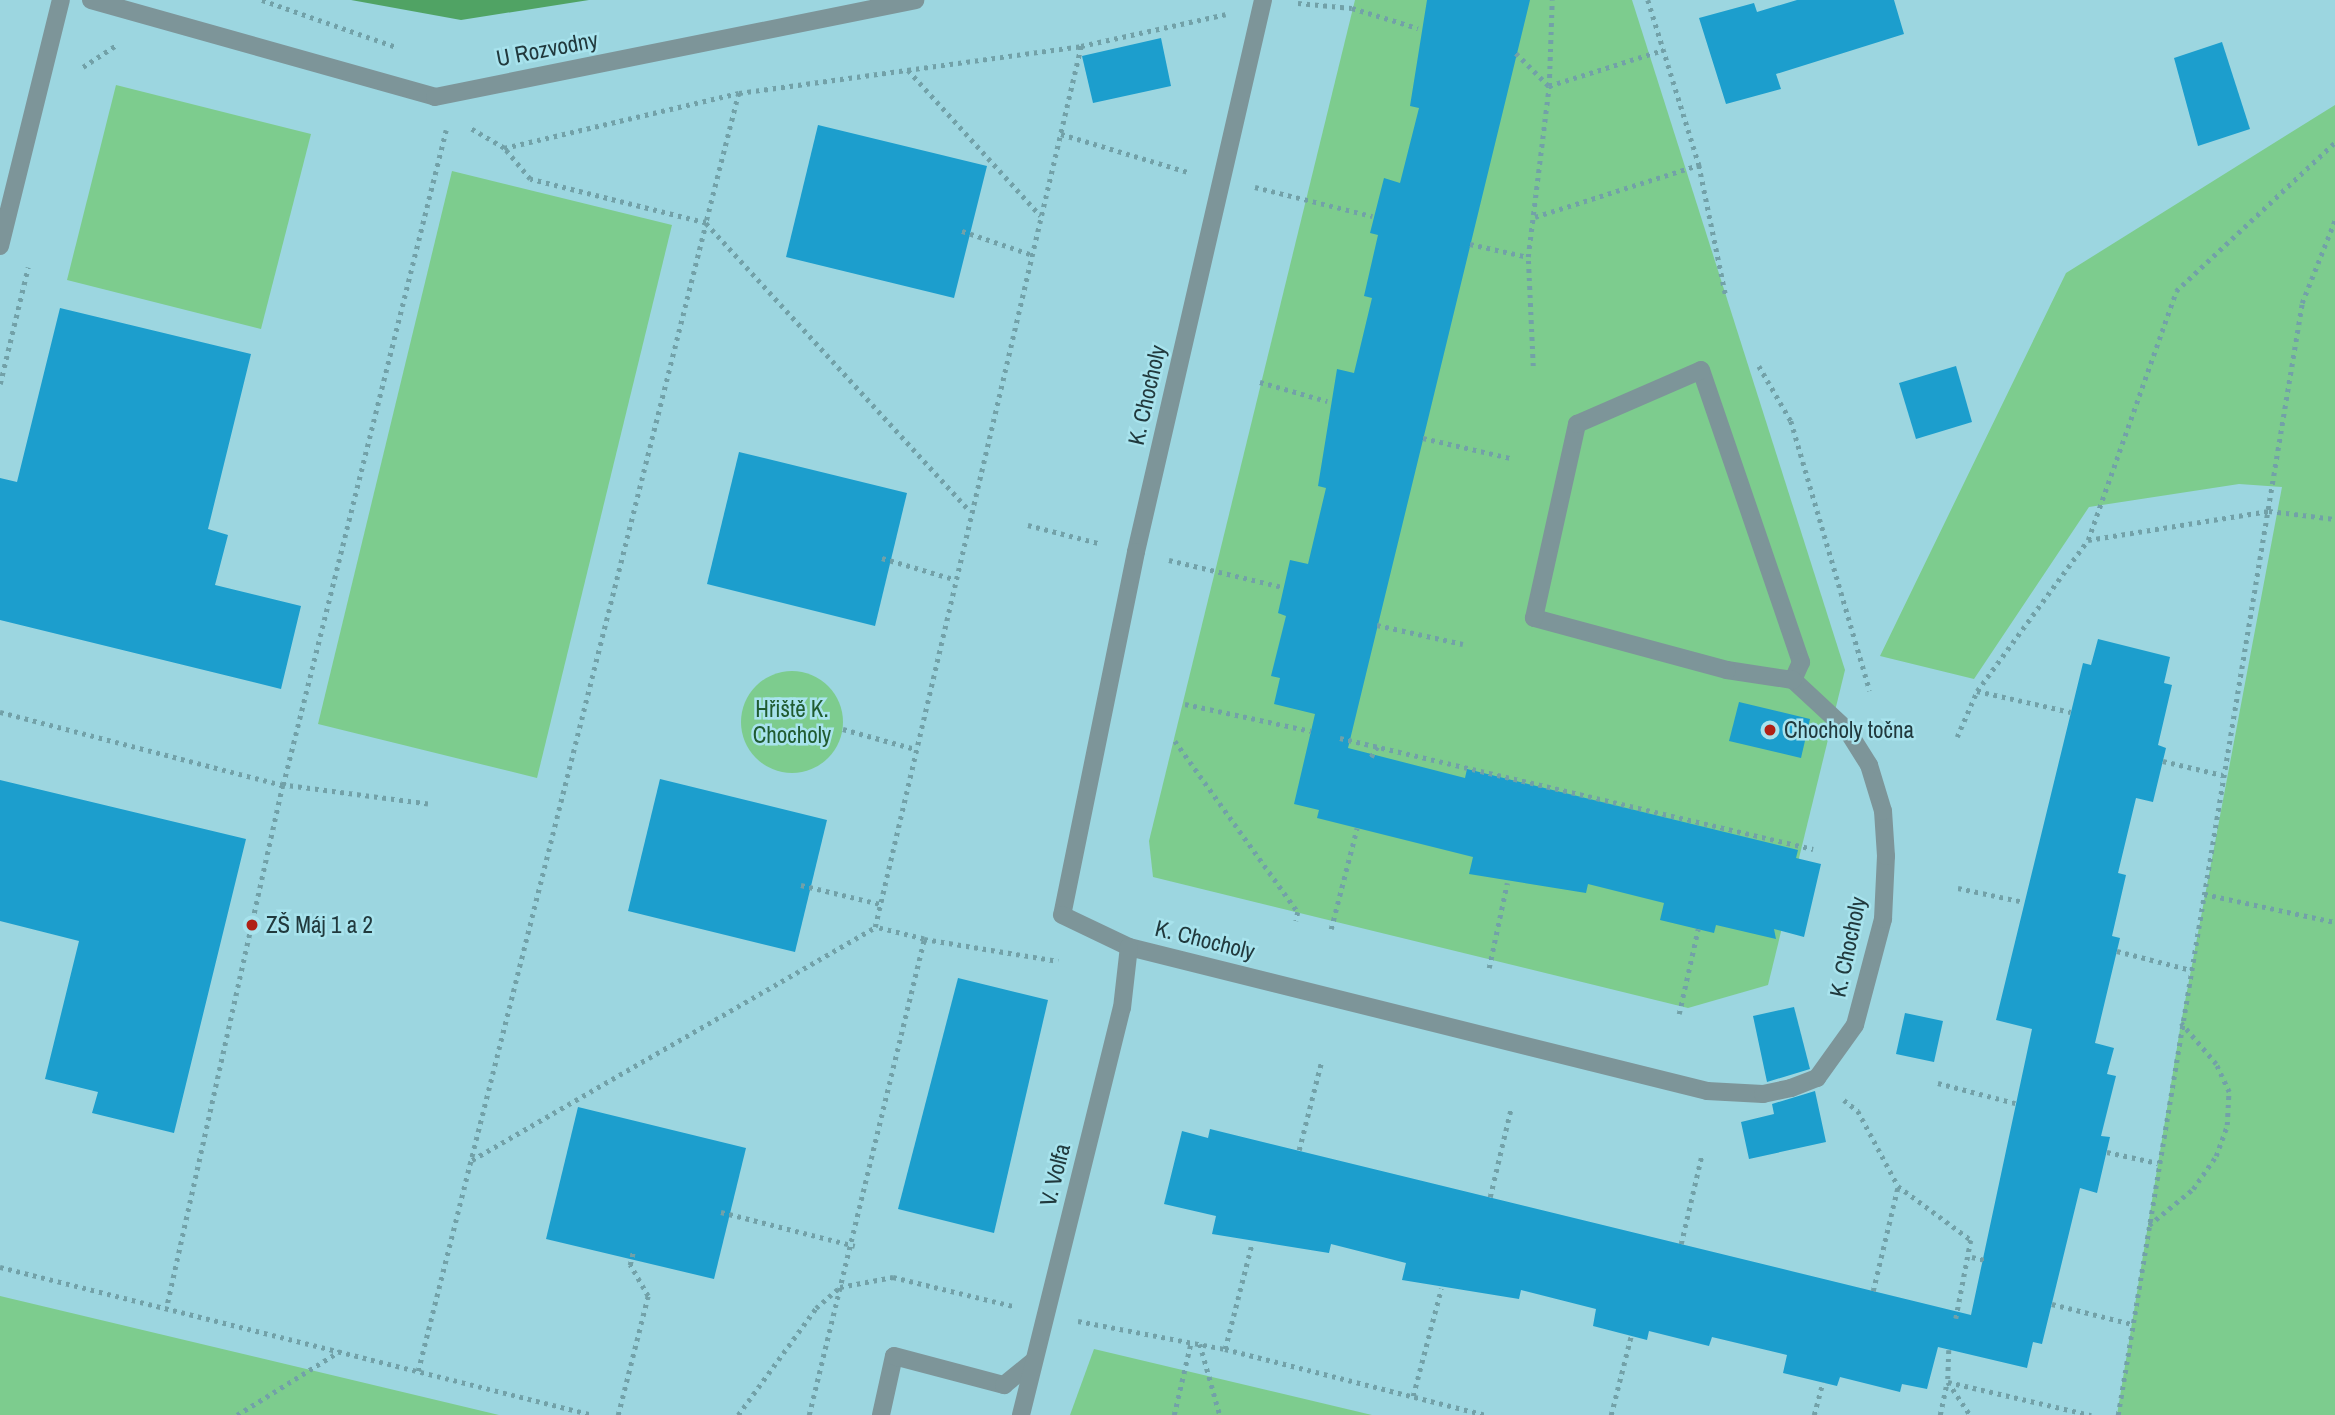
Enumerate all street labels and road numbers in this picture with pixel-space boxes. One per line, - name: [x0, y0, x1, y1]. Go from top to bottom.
- street label: U Rozvodny: [494, 26, 600, 72]
- street label: K. Chocholy: [1122, 342, 1172, 448]
- street label: K. Chocholy: [1824, 894, 1872, 1000]
- street label: K. Chocholy: [1152, 914, 1258, 966]
- street label: V. Volfa: [1034, 1141, 1076, 1209]

